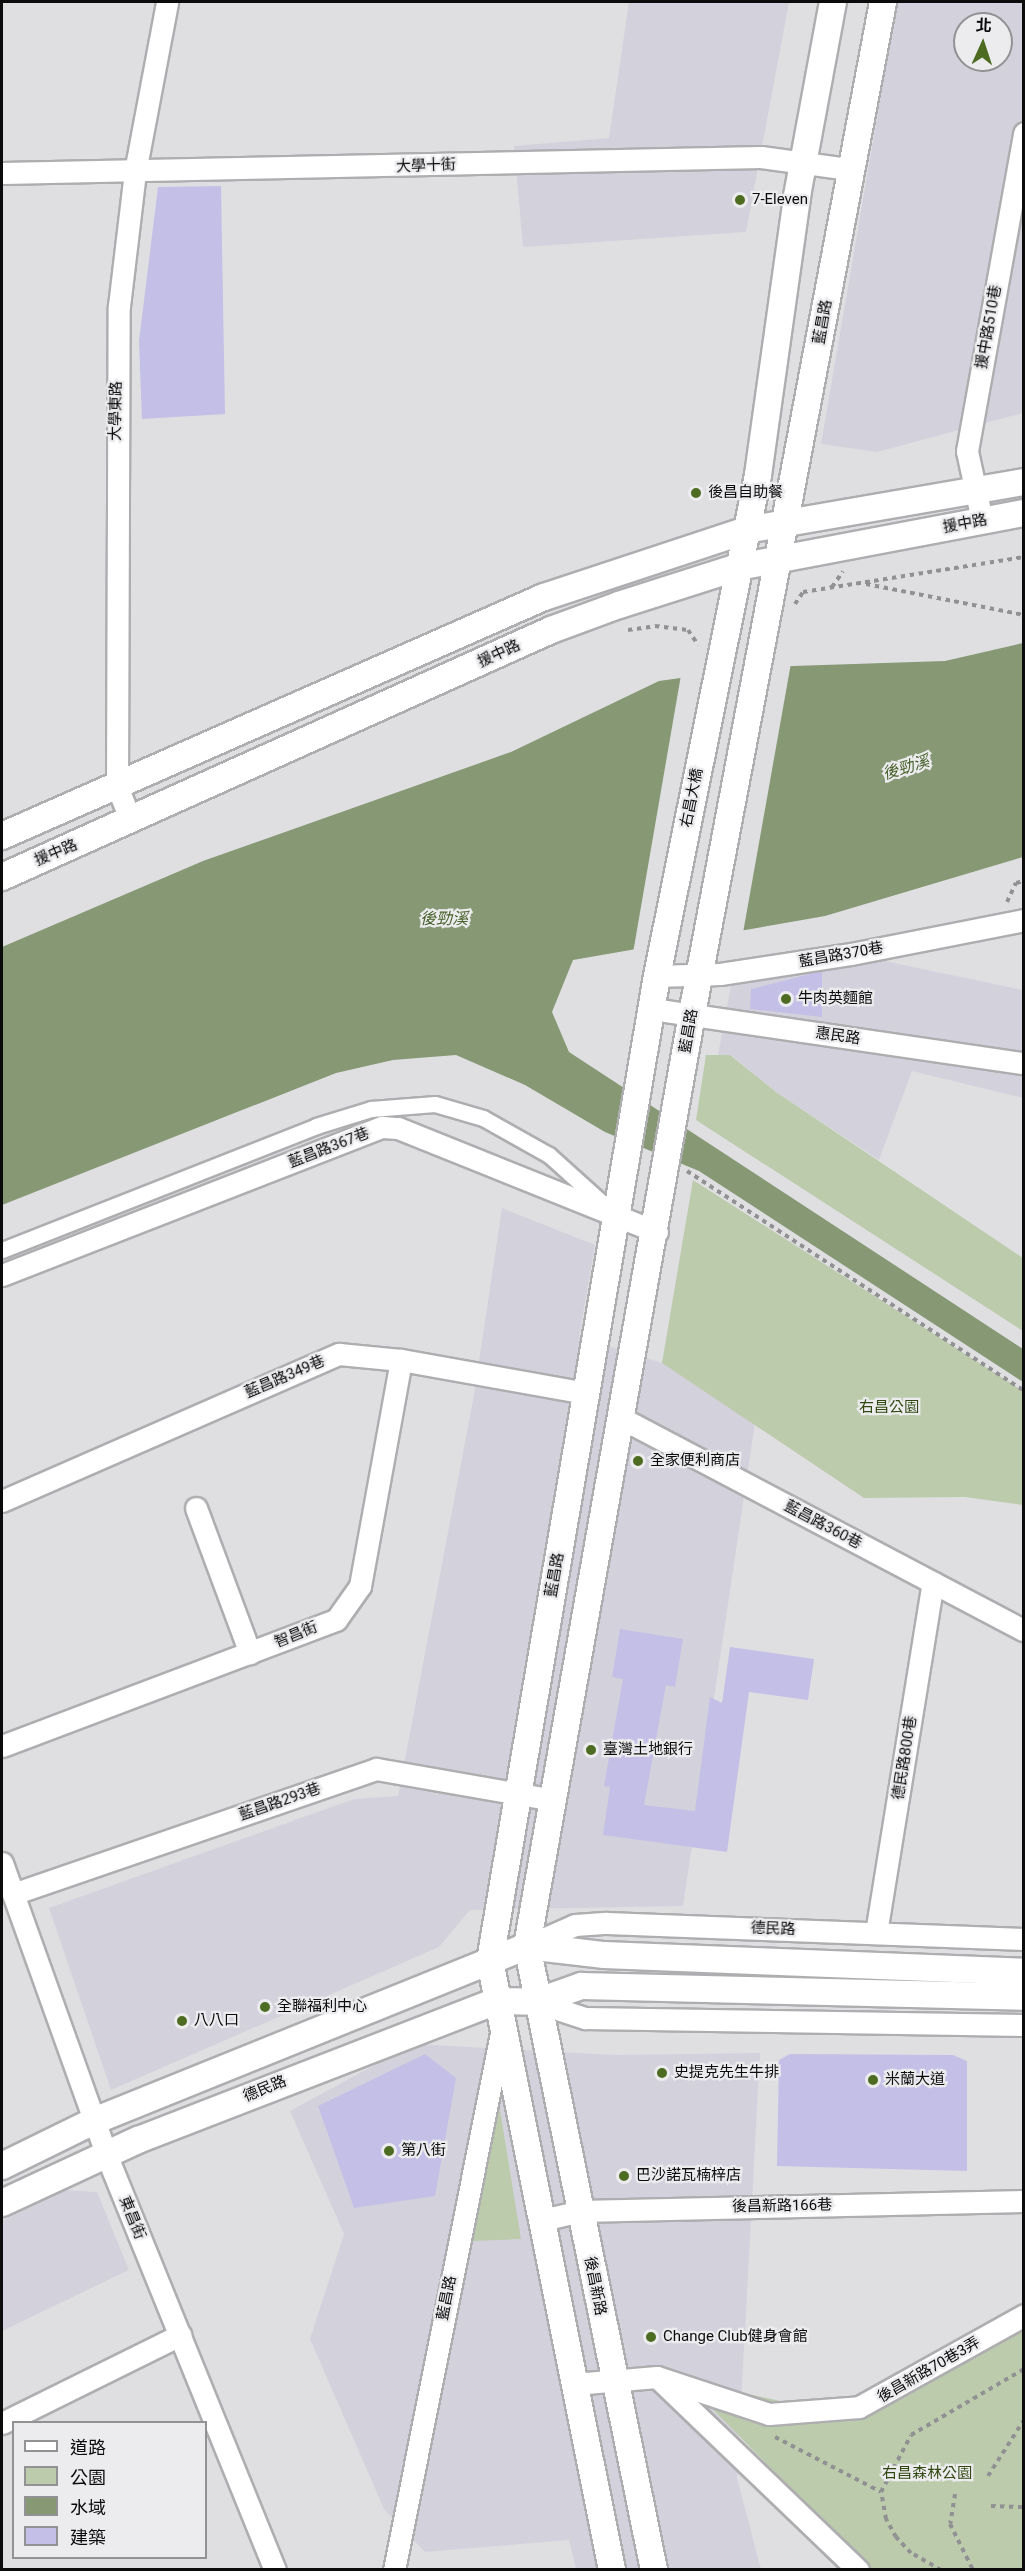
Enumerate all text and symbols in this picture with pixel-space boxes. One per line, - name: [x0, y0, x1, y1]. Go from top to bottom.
- north arrow: [953, 12, 1013, 72]
- text: 北: [975, 16, 992, 35]
- street label: 大學十街: [396, 156, 456, 176]
- place label: 7-Eleven: [752, 191, 808, 209]
- marker: 7-Eleven: [733, 193, 747, 207]
- street label: 援中路510巷: [973, 283, 1005, 371]
- street label: 藍昌路: [810, 298, 836, 346]
- street label: 大學東路: [106, 381, 126, 441]
- place label: 後昌自助餐: [708, 484, 783, 502]
- marker: 後昌自助餐: [689, 486, 703, 500]
- street label: 援中路: [941, 511, 989, 537]
- street label: 援中路: [475, 636, 523, 672]
- water label: 後勁溪: [880, 752, 932, 784]
- street label: 右昌大橋: [677, 767, 707, 829]
- street label: 援中路: [32, 836, 80, 870]
- water label: 後勁溪: [420, 909, 468, 929]
- street label: 藍昌路370巷: [797, 939, 885, 971]
- place label: 牛肉英麵館: [798, 990, 873, 1008]
- marker: 牛肉英麵館: [779, 992, 793, 1006]
- street label: 藍昌路: [676, 1007, 702, 1055]
- street label: 惠民路: [814, 1024, 862, 1048]
- street label: 藍昌路367巷: [286, 1124, 372, 1172]
- street label: 藍昌路349巷: [242, 1352, 328, 1402]
- park label: 右昌公園: [859, 1399, 919, 1417]
- place label: 全家便利商店: [650, 1452, 740, 1470]
- marker: 全家便利商店: [631, 1454, 645, 1468]
- street label: 藍昌路360巷: [781, 1497, 865, 1553]
- street label: 藍昌路: [542, 1551, 568, 1599]
- street label: 智昌街: [272, 1618, 320, 1652]
- street label: 德民路800巷: [889, 1714, 921, 1802]
- place label: 臺灣土地銀行: [603, 1741, 693, 1759]
- marker: 臺灣土地銀行: [584, 1743, 598, 1757]
- street label: 藍昌路293巷: [237, 1780, 323, 1824]
- street label: 德民路: [750, 1919, 796, 1939]
- place label: 全聯福利中心: [277, 1998, 367, 2016]
- marker: 全聯福利中心: [258, 2000, 272, 2014]
- place label: 八八口: [194, 2012, 239, 2030]
- marker: 八八口: [175, 2014, 189, 2028]
- place label: 史提克先生牛排: [674, 2064, 779, 2082]
- marker: 史提克先生牛排: [655, 2066, 669, 2080]
- place label: 米蘭大道: [885, 2071, 945, 2089]
- street label: 德民路: [241, 2072, 289, 2106]
- marker: 米蘭大道: [866, 2073, 880, 2087]
- place label: 第八街: [401, 2142, 446, 2160]
- marker: 第八街: [382, 2144, 396, 2158]
- place label: 巴沙諾瓦楠梓店: [636, 2167, 741, 2185]
- marker: 巴沙諾瓦楠梓店: [617, 2169, 631, 2183]
- street label: 東昌街: [115, 2194, 149, 2242]
- street label: 後昌新路166巷: [732, 2196, 832, 2216]
- street label: 後昌新路: [580, 2255, 610, 2317]
- street label: 藍昌路: [434, 2274, 460, 2322]
- place label: Change Club健身會館: [663, 2328, 808, 2346]
- marker: Change Club健身會館: [644, 2330, 658, 2344]
- street label: 後昌新路70巷3弄: [875, 2333, 983, 2407]
- legend: [12, 2421, 207, 2559]
- text: 道路: [70, 2437, 106, 2458]
- park label: 右昌森林公園: [882, 2465, 972, 2483]
- text: 公園: [70, 2467, 106, 2488]
- text: 水域: [70, 2497, 106, 2518]
- text: 建築: [70, 2527, 106, 2548]

